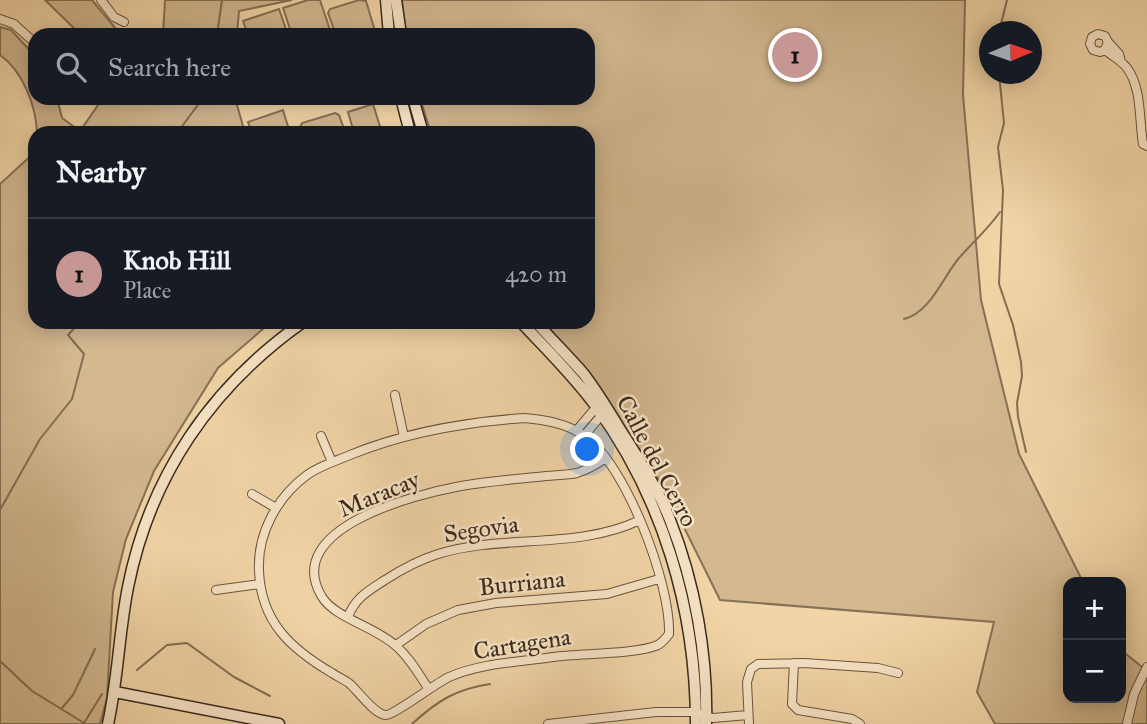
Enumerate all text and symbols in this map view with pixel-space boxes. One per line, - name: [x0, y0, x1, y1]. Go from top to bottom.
- north arrow: [979, 21, 1042, 84]
- search box: [28, 28, 595, 105]
- pin: 1: [772, 29, 818, 81]
- icon: search: [52, 48, 90, 86]
- text: Search here: [108, 51, 231, 83]
- text: Nearby: [56, 154, 146, 190]
- text: Knob Hill: [123, 244, 231, 276]
- text: 1: [74, 260, 84, 288]
- text: 420 m: [505, 260, 567, 288]
- text: Place: [123, 276, 171, 304]
- street label: Calle del Cerro: [610, 390, 704, 532]
- your location: [570, 432, 604, 466]
- street label: Maracay: [334, 464, 425, 524]
- street label: Segovia: [442, 509, 521, 549]
- street label: Burriana: [477, 563, 567, 602]
- map controls: [1063, 577, 1126, 703]
- button: +: [1063, 577, 1126, 640]
- street label: Cartagena: [471, 621, 574, 667]
- button: −: [1063, 640, 1126, 703]

